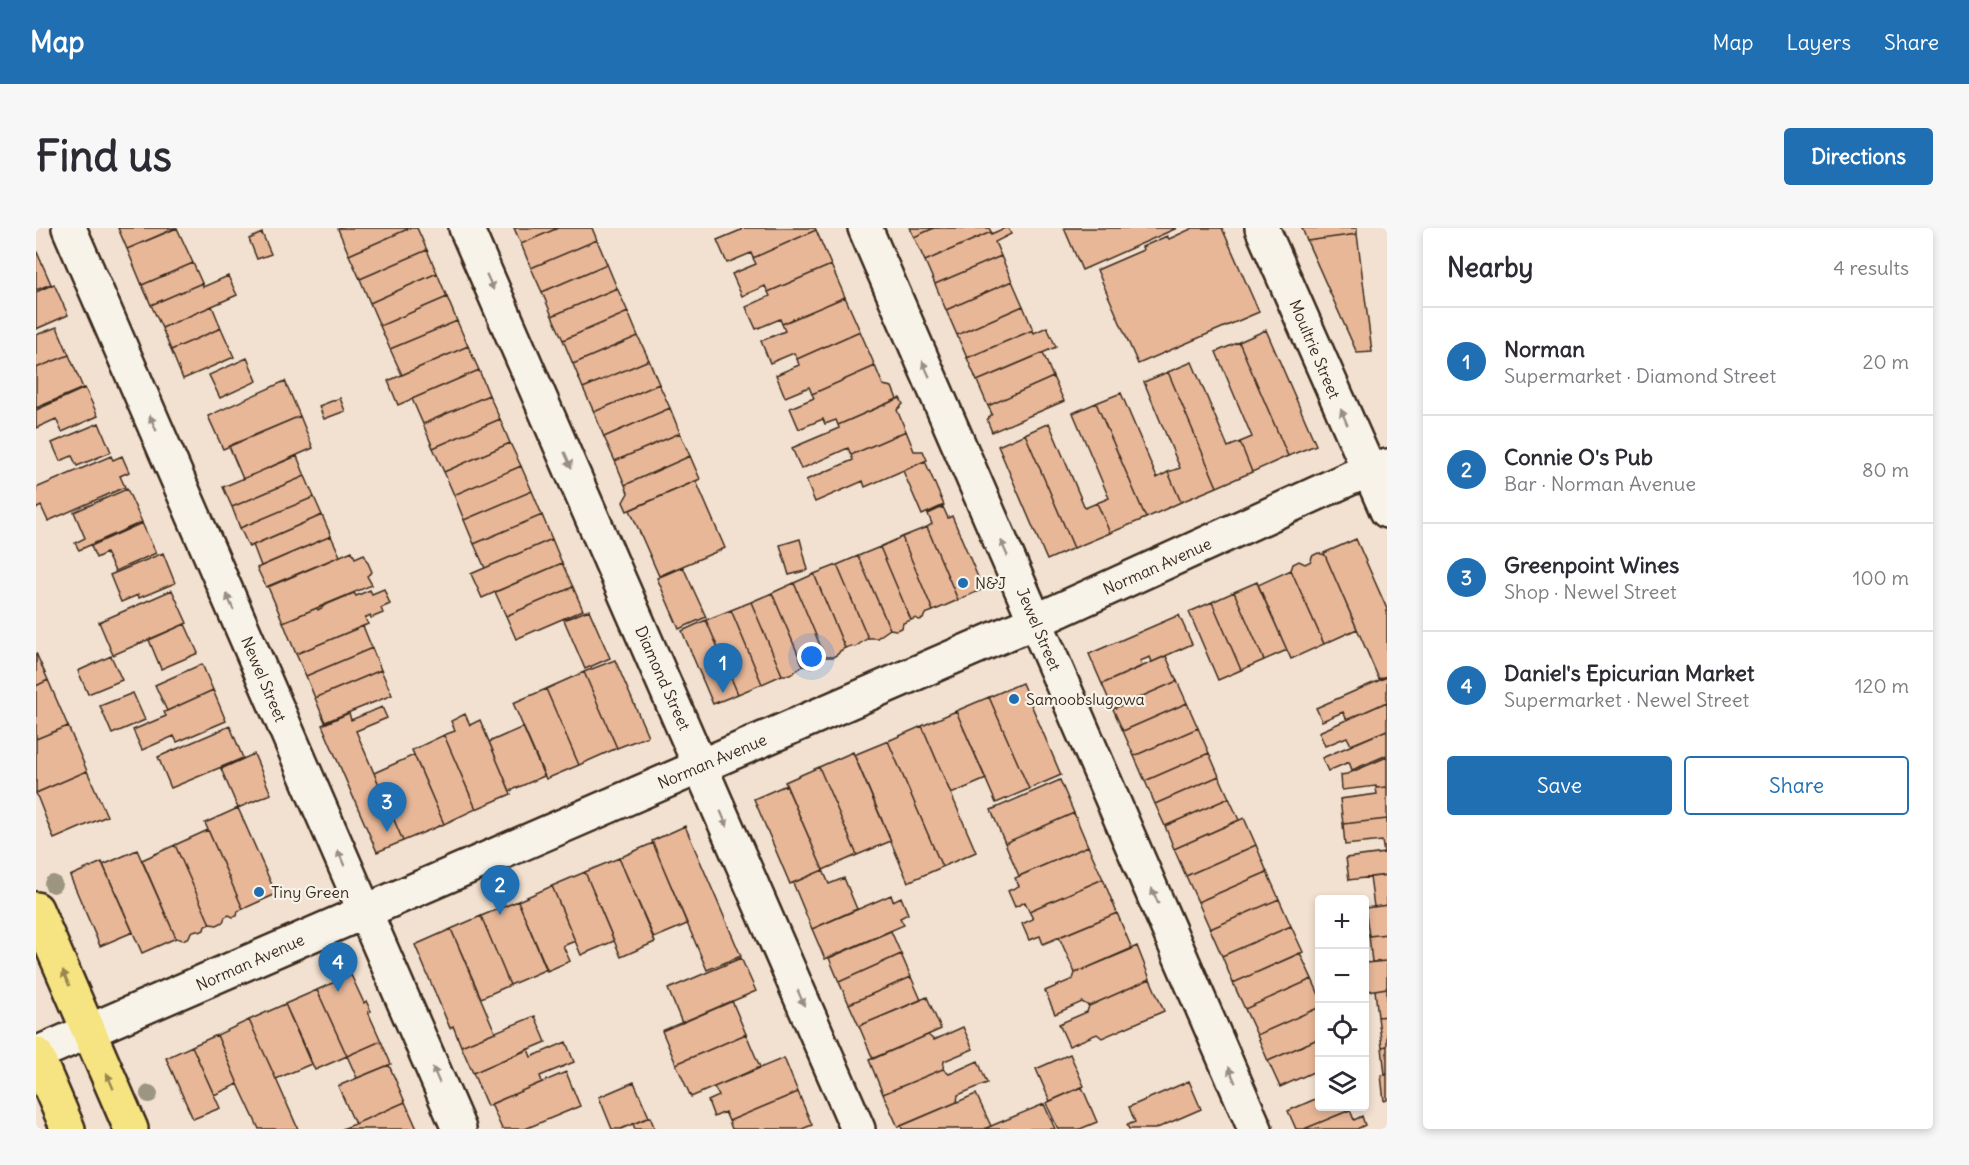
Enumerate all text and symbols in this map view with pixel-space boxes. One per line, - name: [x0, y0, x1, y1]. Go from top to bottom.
- text: Map: [30, 24, 84, 60]
- text: Map: [1713, 29, 1753, 56]
- text: Layers: [1786, 29, 1851, 56]
- text: Share: [1884, 29, 1939, 56]
- button: Directions: [1784, 128, 1933, 185]
- text: Find us: [36, 130, 172, 182]
- text: Nearby: [1447, 251, 1533, 284]
- text: 4 results: [1833, 255, 1909, 280]
- one-way arrow: [485, 273, 495, 291]
- street label: Moultrie Street: [1285, 297, 1345, 402]
- text: Norman: [1504, 335, 1585, 363]
- text: 1: [1463, 349, 1470, 374]
- text: 20 m: [1863, 349, 1909, 374]
- one-way arrow: [921, 360, 931, 378]
- text: Supermarket · Diamond Street: [1504, 363, 1776, 388]
- one-way arrow: [1340, 408, 1349, 425]
- one-way arrow: [148, 413, 158, 431]
- text: Connie O's Pub: [1504, 443, 1653, 471]
- one-way arrow: [563, 452, 573, 470]
- text: 2: [1461, 457, 1472, 482]
- text: 80 m: [1862, 457, 1909, 482]
- text: Bar · Norman Avenue: [1504, 471, 1696, 496]
- street label: Norman Avenue: [1100, 533, 1214, 599]
- one-way arrow: [999, 539, 1008, 557]
- text: Greenpoint Wines: [1504, 551, 1679, 579]
- text: 3: [1461, 565, 1472, 590]
- text: 100 m: [1852, 565, 1909, 590]
- place label: N&J: [975, 573, 1006, 593]
- marker: N&J: [956, 576, 970, 590]
- text: Shop · Newel Street: [1504, 579, 1677, 604]
- street label: Jewel Street: [1013, 585, 1066, 674]
- one-way arrow: [226, 593, 235, 610]
- street label: Diamond Street: [631, 623, 695, 734]
- street label: Newel Street: [237, 633, 291, 725]
- your location: [797, 642, 826, 671]
- pin: 1: [704, 644, 742, 693]
- text: Daniel's Epicurian Market: [1504, 659, 1754, 687]
- text: 4: [1461, 673, 1472, 698]
- text: 120 m: [1855, 673, 1909, 698]
- text: Supermarket · Newel Street: [1504, 687, 1749, 712]
- place label: Samoobslugowa: [1026, 689, 1145, 709]
- marker: Samoobslugowa: [1007, 692, 1021, 706]
- street label: Norman Avenue: [655, 729, 769, 793]
- button: Save: [1447, 756, 1672, 815]
- button: Share: [1684, 756, 1909, 815]
- pin: 3: [368, 782, 406, 832]
- one-way arrow: [720, 810, 729, 828]
- one-way arrow: [337, 849, 346, 866]
- pin: 2: [480, 866, 520, 915]
- place label: Tiny Green: [271, 882, 349, 902]
- marker: Tiny Green: [252, 885, 266, 899]
- one-way arrow: [1150, 887, 1160, 905]
- map controls: [1315, 895, 1369, 1111]
- button: +: [1315, 895, 1369, 949]
- street label: Norman Avenue: [193, 929, 307, 995]
- pin: 4: [318, 942, 358, 992]
- button: −: [1315, 949, 1369, 1003]
- one-way arrow: [61, 969, 71, 987]
- one-way arrow: [797, 989, 807, 1007]
- button: locate: [1315, 1003, 1369, 1057]
- button: layers: [1315, 1057, 1369, 1111]
- one-way arrow: [431, 1066, 441, 1084]
- one-way arrow: [1227, 1066, 1237, 1084]
- one-way arrow: [105, 1071, 115, 1089]

